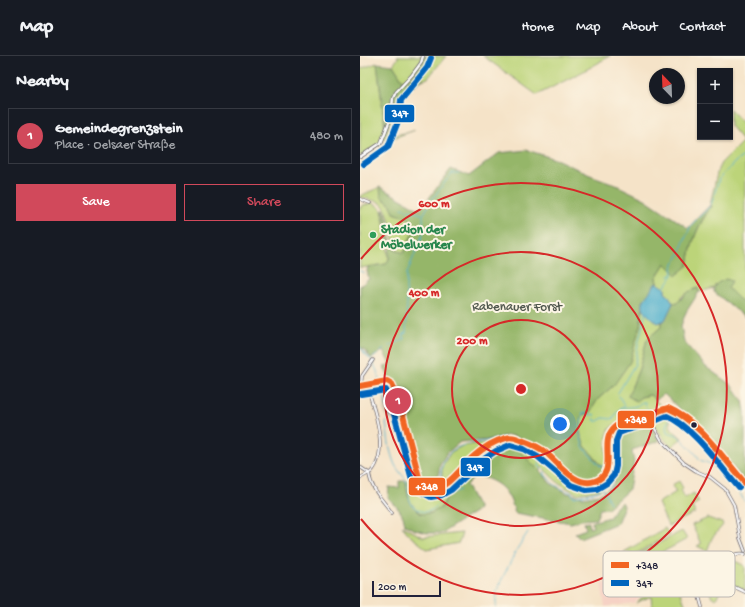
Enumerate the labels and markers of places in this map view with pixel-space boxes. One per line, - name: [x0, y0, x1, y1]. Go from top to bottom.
- place label: Stadion der Möbelwerker: [381, 223, 453, 253]
- marker: Stadion der Möbelwerker: [368, 230, 378, 240]
- centre of rings: [514, 382, 528, 396]
- pin: 1: [385, 386, 411, 416]
- unlabelled marker: [689, 420, 699, 430]

